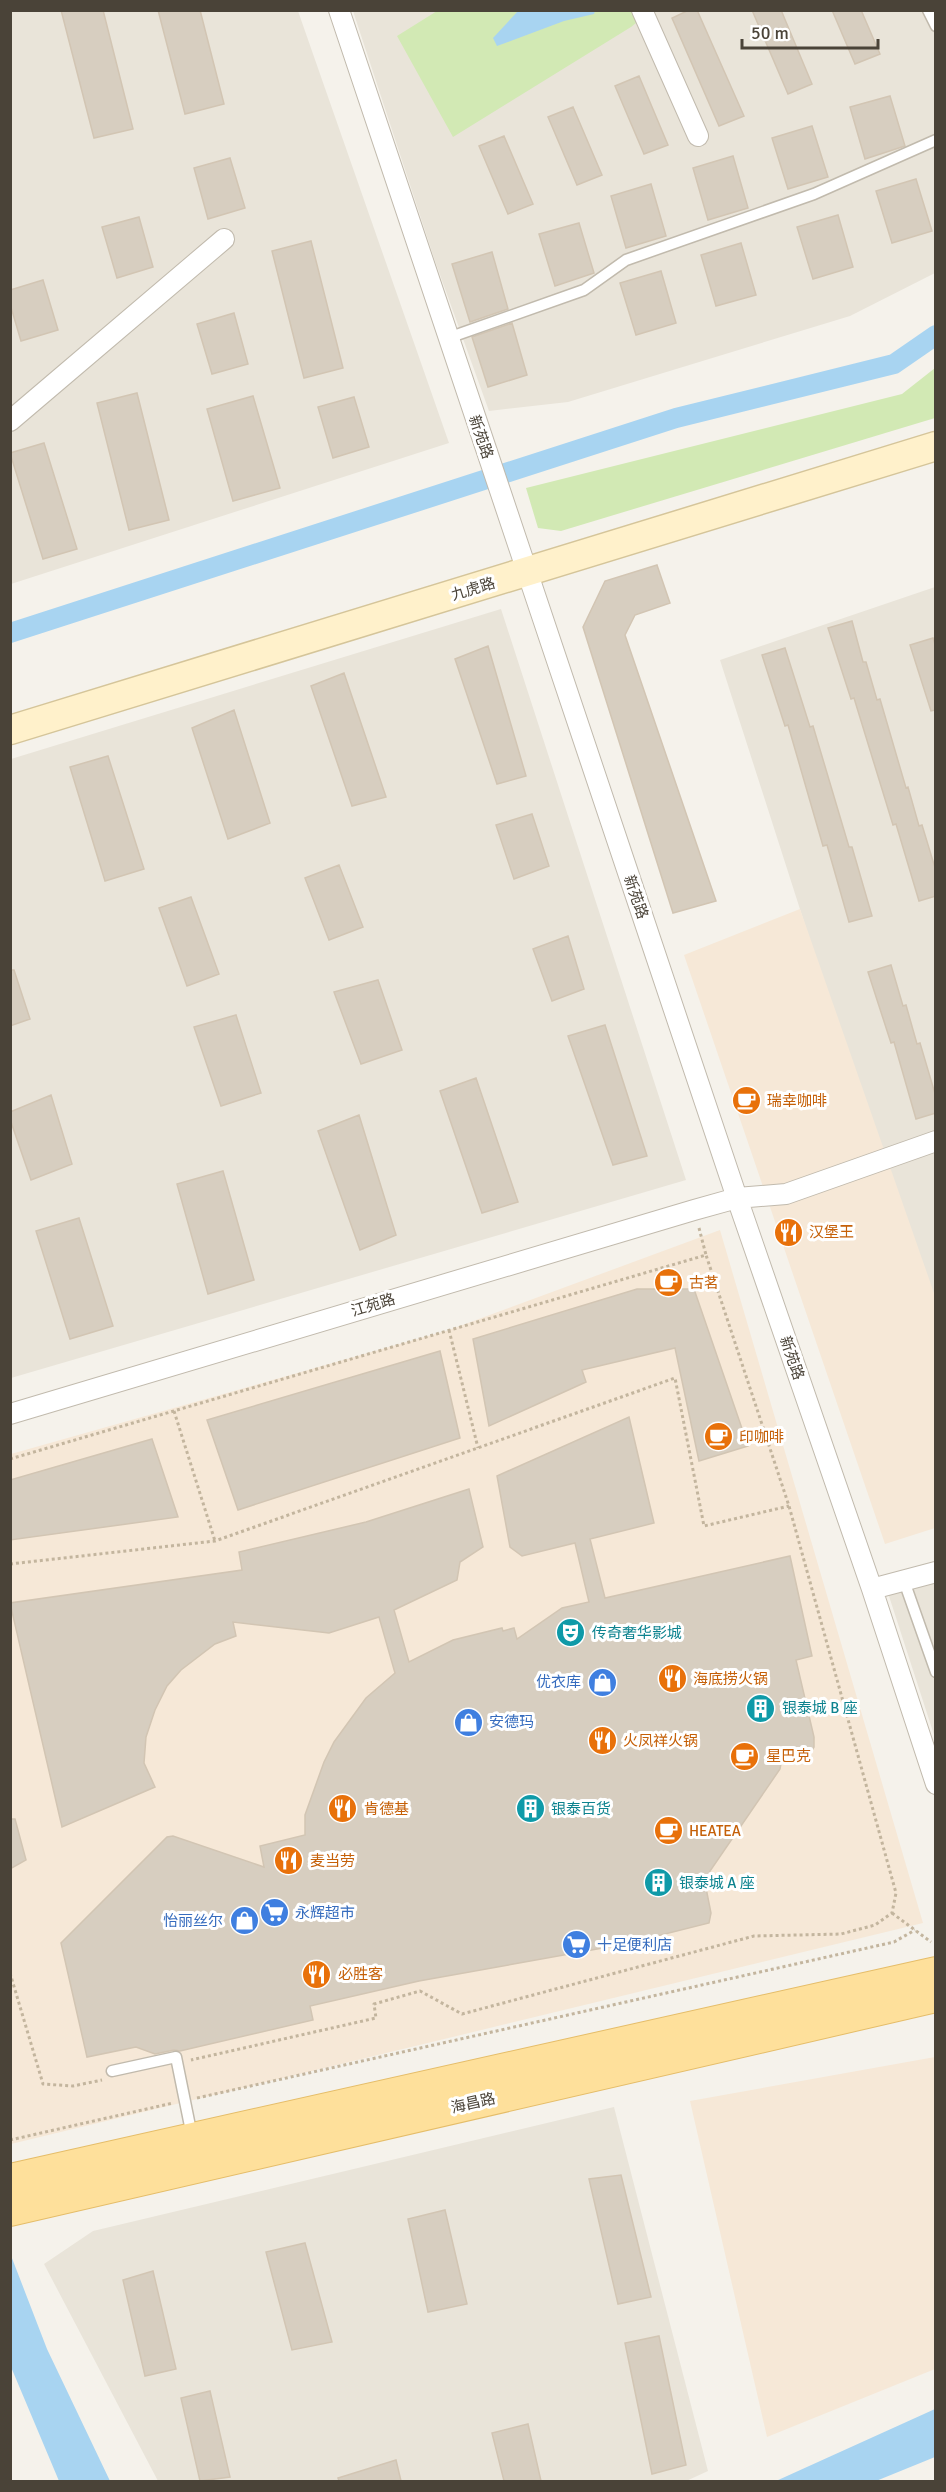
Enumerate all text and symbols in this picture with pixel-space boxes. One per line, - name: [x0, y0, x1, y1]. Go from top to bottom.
- scale bar: [742, 12, 878, 50]
- text: 50 m: [751, 22, 789, 44]
- street label: 新苑路: [465, 413, 497, 461]
- street label: 九虎路: [449, 574, 497, 604]
- street label: 新苑路: [620, 873, 652, 921]
- cafe icon: 瑞幸咖啡: [730, 1085, 762, 1117]
- place label: 瑞幸咖啡: [767, 1092, 827, 1110]
- restaurant icon: 汉堡王: [772, 1216, 804, 1248]
- place label: 汉堡王: [809, 1223, 854, 1241]
- cafe icon: 古茗: [652, 1267, 684, 1299]
- place label: 古茗: [689, 1274, 719, 1292]
- street label: 江苑路: [349, 1290, 397, 1320]
- street label: 新苑路: [776, 1334, 808, 1382]
- cafe icon: 印咖啡: [702, 1421, 734, 1453]
- place label: 印咖啡: [739, 1428, 784, 1446]
- theatre icon: 传奇奢华影城: [555, 1617, 587, 1649]
- place label: 传奇奢华影城: [592, 1624, 682, 1642]
- restaurant icon: 海底捞火锅: [656, 1663, 688, 1695]
- shop icon: 优衣库: [586, 1666, 618, 1698]
- place label: 海底捞火锅: [693, 1670, 768, 1688]
- place label: 优衣库: [536, 1673, 581, 1691]
- building icon: 银泰城 B 座: [745, 1692, 777, 1724]
- place label: 银泰城 B 座: [782, 1699, 858, 1717]
- shop icon: 安德玛: [452, 1706, 484, 1738]
- place label: 安德玛: [489, 1713, 534, 1731]
- restaurant icon: 火凤祥火锅: [586, 1725, 618, 1757]
- place label: 火凤祥火锅: [623, 1732, 698, 1750]
- cafe icon: 星巴克: [729, 1740, 761, 1772]
- place label: 星巴克: [766, 1747, 811, 1765]
- restaurant icon: 肯德基: [327, 1793, 359, 1825]
- building icon: 银泰百货: [514, 1793, 546, 1825]
- place label: 肯德基: [364, 1800, 409, 1818]
- place label: 银泰百货: [551, 1800, 611, 1818]
- cafe icon: HEATEA: [652, 1815, 684, 1847]
- place label: HEATEA: [689, 1822, 741, 1840]
- restaurant icon: 麦当劳: [273, 1845, 305, 1877]
- place label: 麦当劳: [310, 1852, 355, 1870]
- building icon: 银泰城 A 座: [642, 1867, 674, 1899]
- place label: 银泰城 A 座: [679, 1874, 755, 1892]
- supermarket icon: 永辉超市: [258, 1897, 290, 1929]
- place label: 永辉超市: [295, 1904, 355, 1922]
- shop icon: 怡丽丝尔: [228, 1905, 260, 1937]
- place label: 怡丽丝尔: [163, 1912, 223, 1930]
- supermarket icon: 十足便利店: [560, 1929, 592, 1961]
- place label: 十足便利店: [597, 1936, 672, 1954]
- restaurant icon: 必胜客: [301, 1958, 333, 1990]
- place label: 必胜客: [338, 1965, 383, 1983]
- street label: 海昌路: [449, 2089, 497, 2117]

